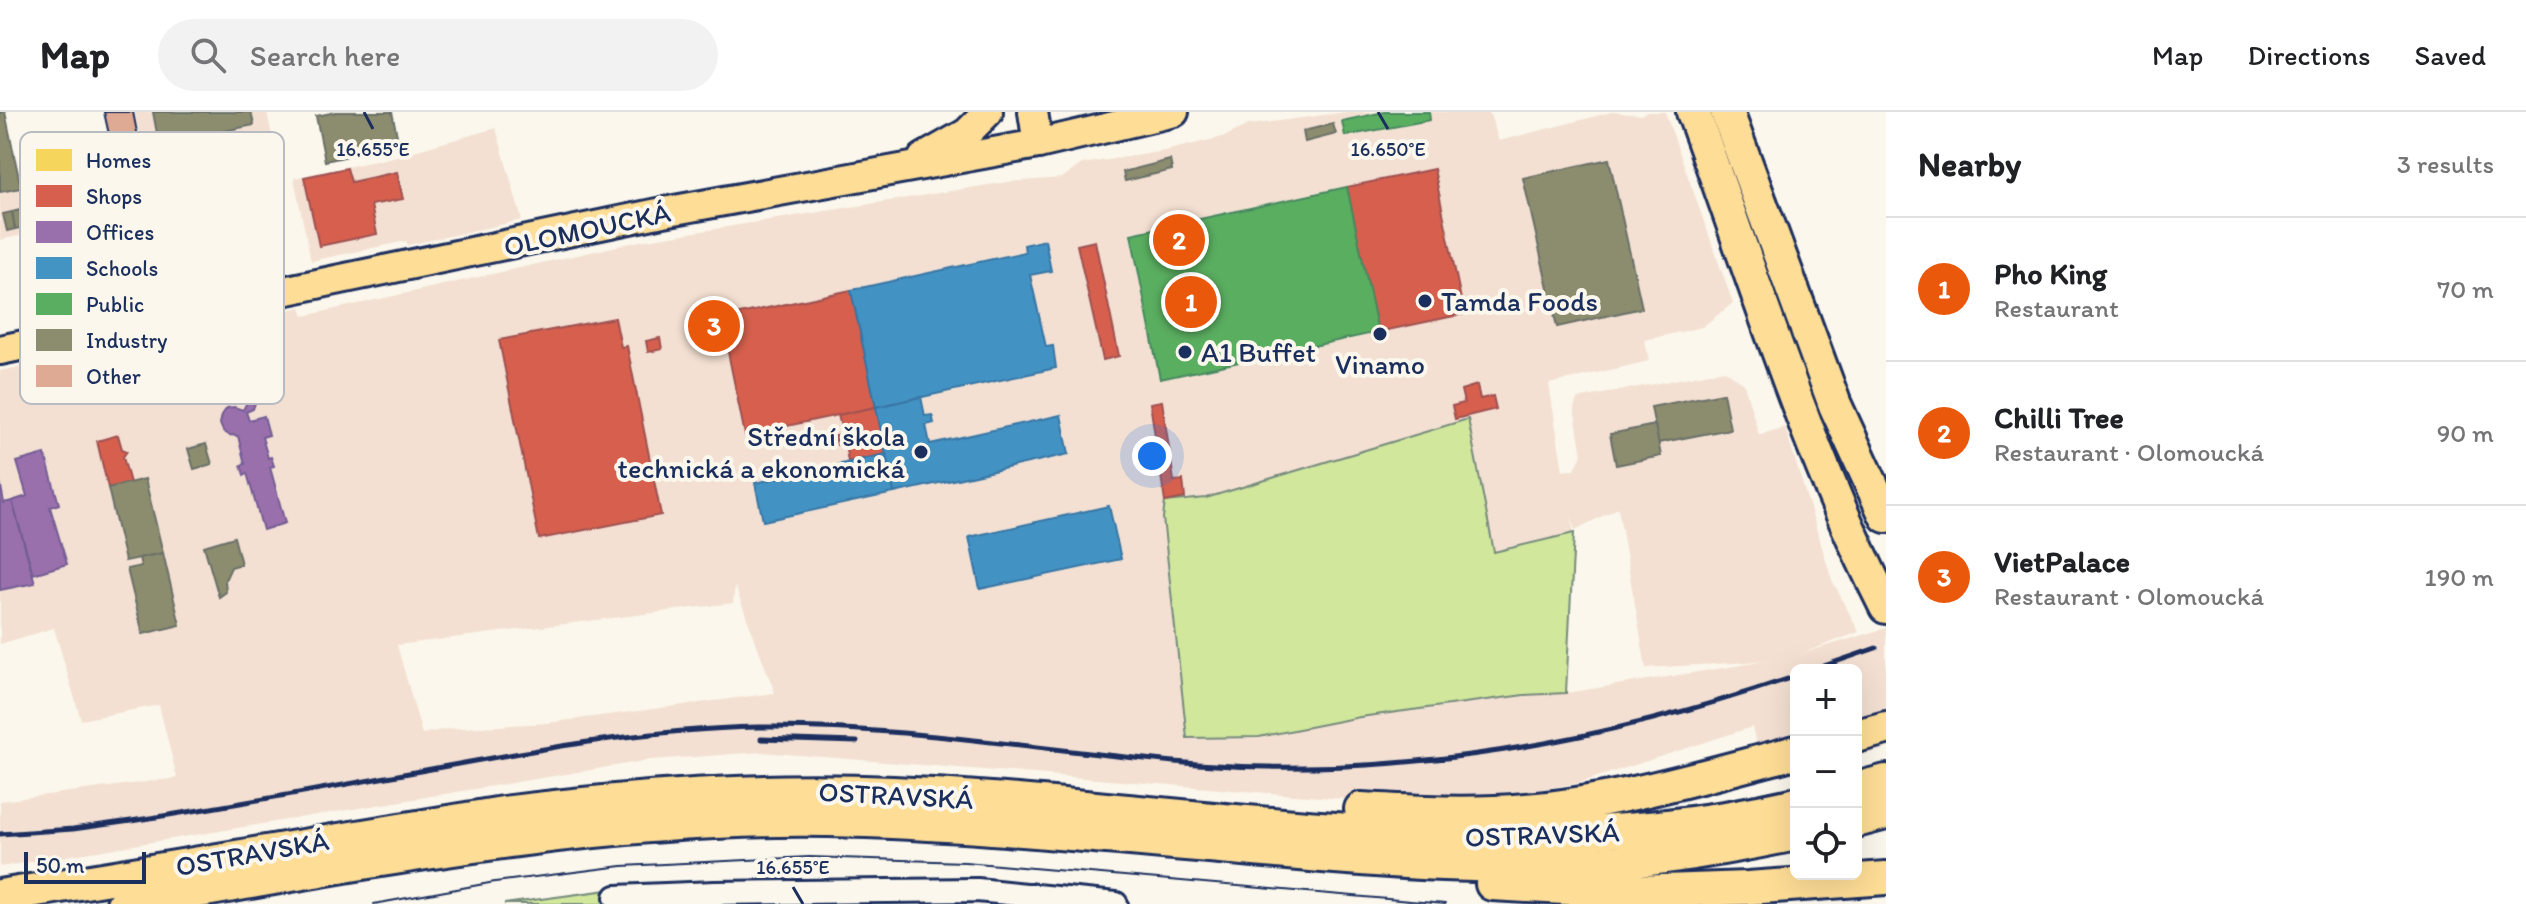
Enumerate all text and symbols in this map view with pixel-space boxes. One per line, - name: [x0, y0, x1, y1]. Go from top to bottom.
- search box: [158, 19, 718, 91]
- text: Map: [40, 32, 110, 78]
- icon: search: [186, 33, 230, 77]
- text: Search here: [250, 37, 400, 74]
- text: Map: [2152, 38, 2203, 72]
- text: Directions: [2247, 38, 2371, 72]
- text: Saved: [2415, 38, 2486, 72]
- legend: [20, 132, 284, 404]
- text: 16.655°E: [336, 137, 410, 161]
- text: 16.650°E: [1350, 137, 1426, 161]
- text: Nearby: [1918, 144, 2021, 185]
- text: Homes: [86, 147, 151, 174]
- text: 3 results: [2397, 148, 2494, 180]
- text: Shops: [86, 183, 142, 210]
- street label: OLOMOUCKÁ: [500, 195, 674, 263]
- pin: 2: [1153, 210, 1205, 270]
- text: Offices: [86, 219, 154, 246]
- text: Schools: [86, 255, 158, 282]
- text: Pho King: [1994, 255, 2107, 292]
- pin: 1: [1165, 272, 1217, 332]
- text: 1: [1938, 273, 1950, 305]
- text: 70 m: [2437, 273, 2494, 305]
- place label: Tamda Foods: [1441, 284, 1598, 318]
- text: Public: [86, 291, 144, 318]
- marker: Tamda Foods: [1416, 292, 1434, 310]
- text: Restaurant: [1994, 292, 2119, 324]
- pin: 3: [688, 296, 740, 356]
- marker: Vinamo: [1371, 325, 1389, 343]
- text: Industry: [86, 327, 168, 354]
- place label: A1 Buffet: [1201, 335, 1316, 369]
- marker: A1 Buffet: [1176, 343, 1194, 361]
- place label: Vinamo: [1335, 347, 1425, 381]
- text: Other: [86, 363, 141, 390]
- text: Chilli Tree: [1994, 399, 2124, 436]
- text: 2: [1937, 417, 1951, 449]
- text: 90 m: [2437, 417, 2494, 449]
- place label: Střední škola technická a ekonomická: [618, 419, 905, 485]
- your location: [1132, 436, 1172, 476]
- text: Restaurant · Olomoucká: [1994, 436, 2264, 468]
- marker: Střední škola technická a ekonomická: [912, 443, 930, 461]
- text: VietPalace: [1994, 543, 2130, 580]
- text: 3: [1937, 561, 1951, 593]
- text: 190 m: [2425, 561, 2494, 593]
- text: Restaurant · Olomoucká: [1994, 580, 2264, 612]
- map controls: [1790, 664, 1862, 880]
- button: +: [1790, 664, 1862, 736]
- button: −: [1790, 736, 1862, 808]
- street label: OSTRAVSKÁ: [818, 774, 974, 816]
- button: locate: [1790, 808, 1862, 880]
- street label: OSTRAVSKÁ: [1464, 814, 1620, 854]
- street label: OSTRAVSKÁ: [173, 823, 331, 883]
- scale bar: [24, 848, 146, 884]
- text: 50 m: [36, 852, 85, 879]
- text: 16.655°E: [756, 855, 830, 879]

